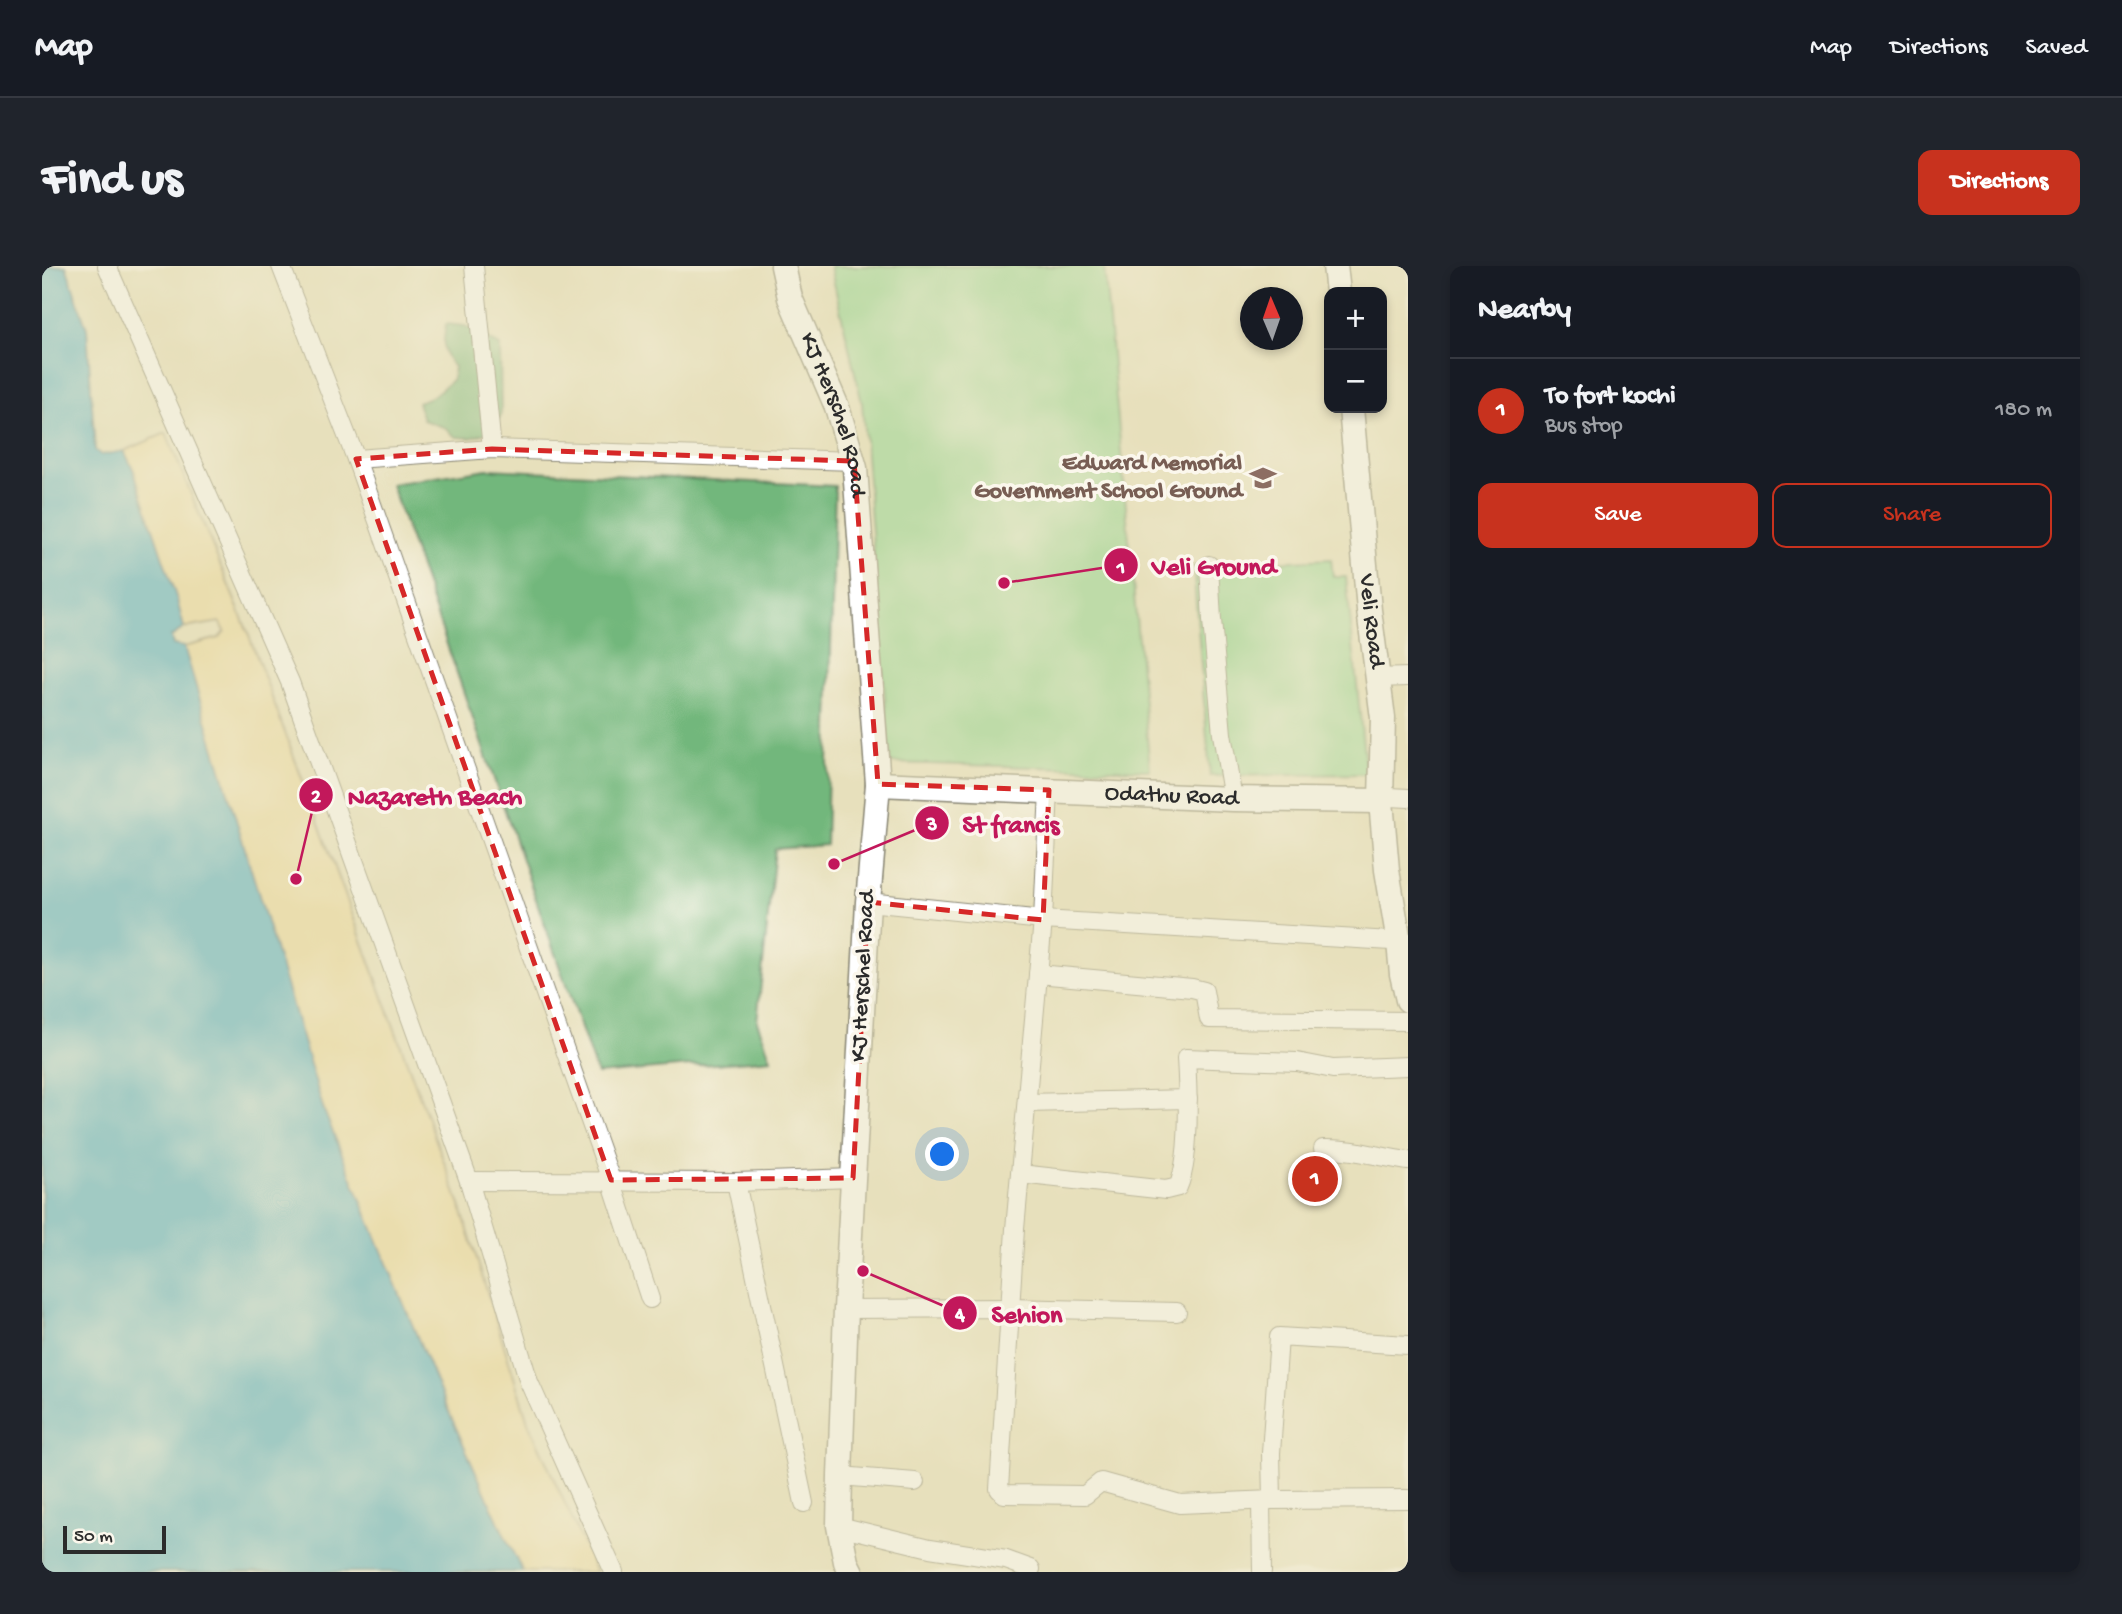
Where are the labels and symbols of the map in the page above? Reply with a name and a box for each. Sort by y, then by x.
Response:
north arrow [1240,287,1303,350]
street label: KJ Herschel Road [792,328,872,500]
place label: Edward Memorial Government School Ground [974,450,1245,507]
school or university icon: Edward Memorial Government School Ground [1248,463,1278,493]
callout: Veli Ground [1103,542,1290,589]
text: Veli Ground [1151,554,1279,585]
text: 1 [1116,557,1125,582]
street label: Veli Road [1351,572,1391,672]
callout: Nazareth Beach [298,772,536,819]
street label: Odathu Road [1104,779,1241,814]
text: Nazareth Beach [348,784,522,815]
text: 2 [311,786,322,811]
callout: St francis [914,799,1074,846]
text: St francis [963,812,1061,843]
text: 3 [926,814,938,839]
street label: KJ Herschel Road [845,887,883,1063]
your location [925,1137,959,1171]
pin: 1 [1292,1153,1338,1205]
callout: Sehion [942,1290,1076,1337]
text: Sehion [992,1302,1063,1333]
text: 4 [954,1304,966,1329]
scale bar [63,1523,166,1555]

